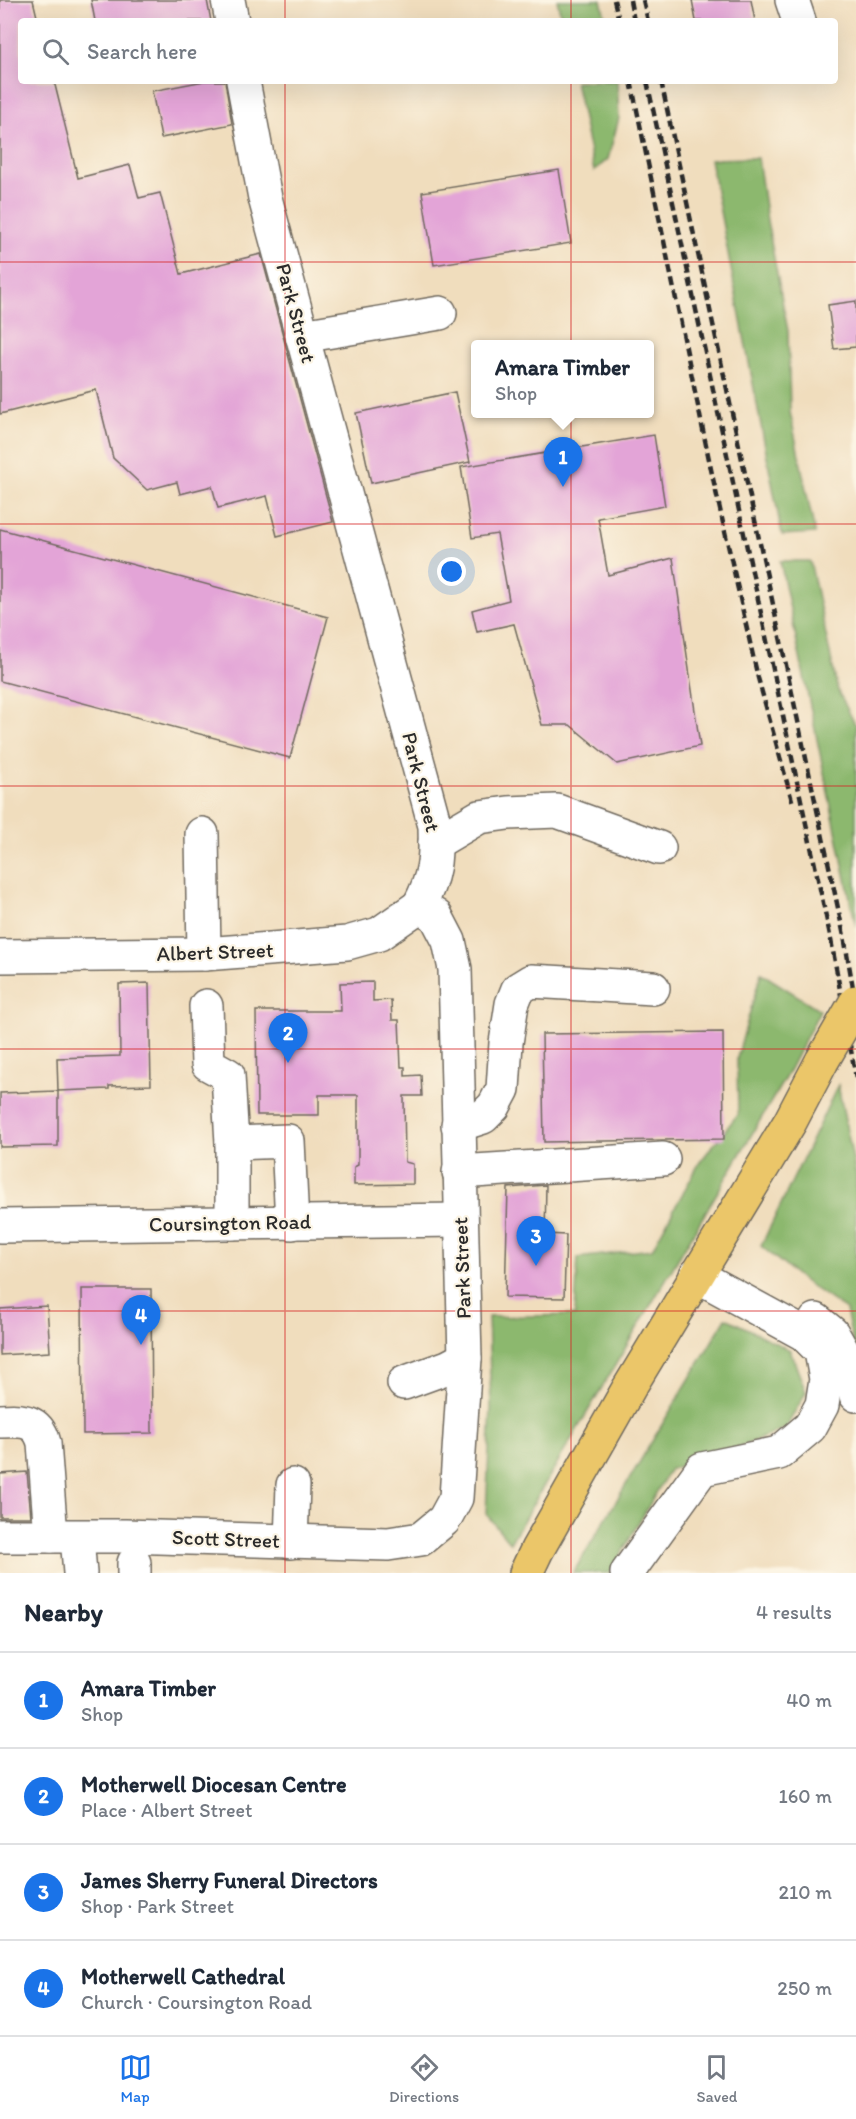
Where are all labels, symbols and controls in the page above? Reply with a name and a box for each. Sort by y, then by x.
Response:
search box [18,18,838,84]
icon: search [39,35,72,68]
text: Search here [87,38,197,65]
street label: Park Street [271,260,322,365]
popup [471,340,654,418]
text: Amara Timber [495,354,630,381]
text: Shop [495,381,537,405]
pin: 1 [544,438,582,487]
your location [437,557,466,586]
street label: Park Street [397,729,446,834]
street label: Albert Street [156,937,274,966]
pin: 2 [268,1014,308,1063]
street label: Coursington Road [149,1209,312,1236]
pin: 3 [516,1216,556,1266]
street label: Park Street [447,1217,476,1319]
pin: 4 [122,1296,160,1345]
street label: Scott Street [172,1524,281,1553]
text: Nearby [24,1596,103,1628]
text: 4 results [756,1600,832,1624]
text: Amara Timber [81,1675,216,1702]
text: 1 [39,1688,48,1712]
text: 40 m [786,1688,832,1712]
text: Shop [81,1702,123,1726]
text: Motherwell Diocesan Centre [81,1771,347,1798]
text: 2 [38,1784,49,1808]
text: 160 m [779,1784,832,1808]
text: Place · Albert Street [81,1798,252,1822]
text: James Sherry Funeral Directors [81,1867,378,1894]
text: 3 [38,1880,49,1904]
text: 210 m [779,1880,832,1904]
text: Shop · Park Street [81,1894,234,1918]
text: Motherwell Cathedral [81,1963,285,1990]
text: 4 [37,1976,50,2000]
text: 250 m [777,1976,832,2000]
text: Church · Coursington Road [81,1990,312,2014]
tab: Map [119,2051,152,2106]
tab: Directions [389,2051,459,2106]
tab: Saved [697,2051,737,2106]

